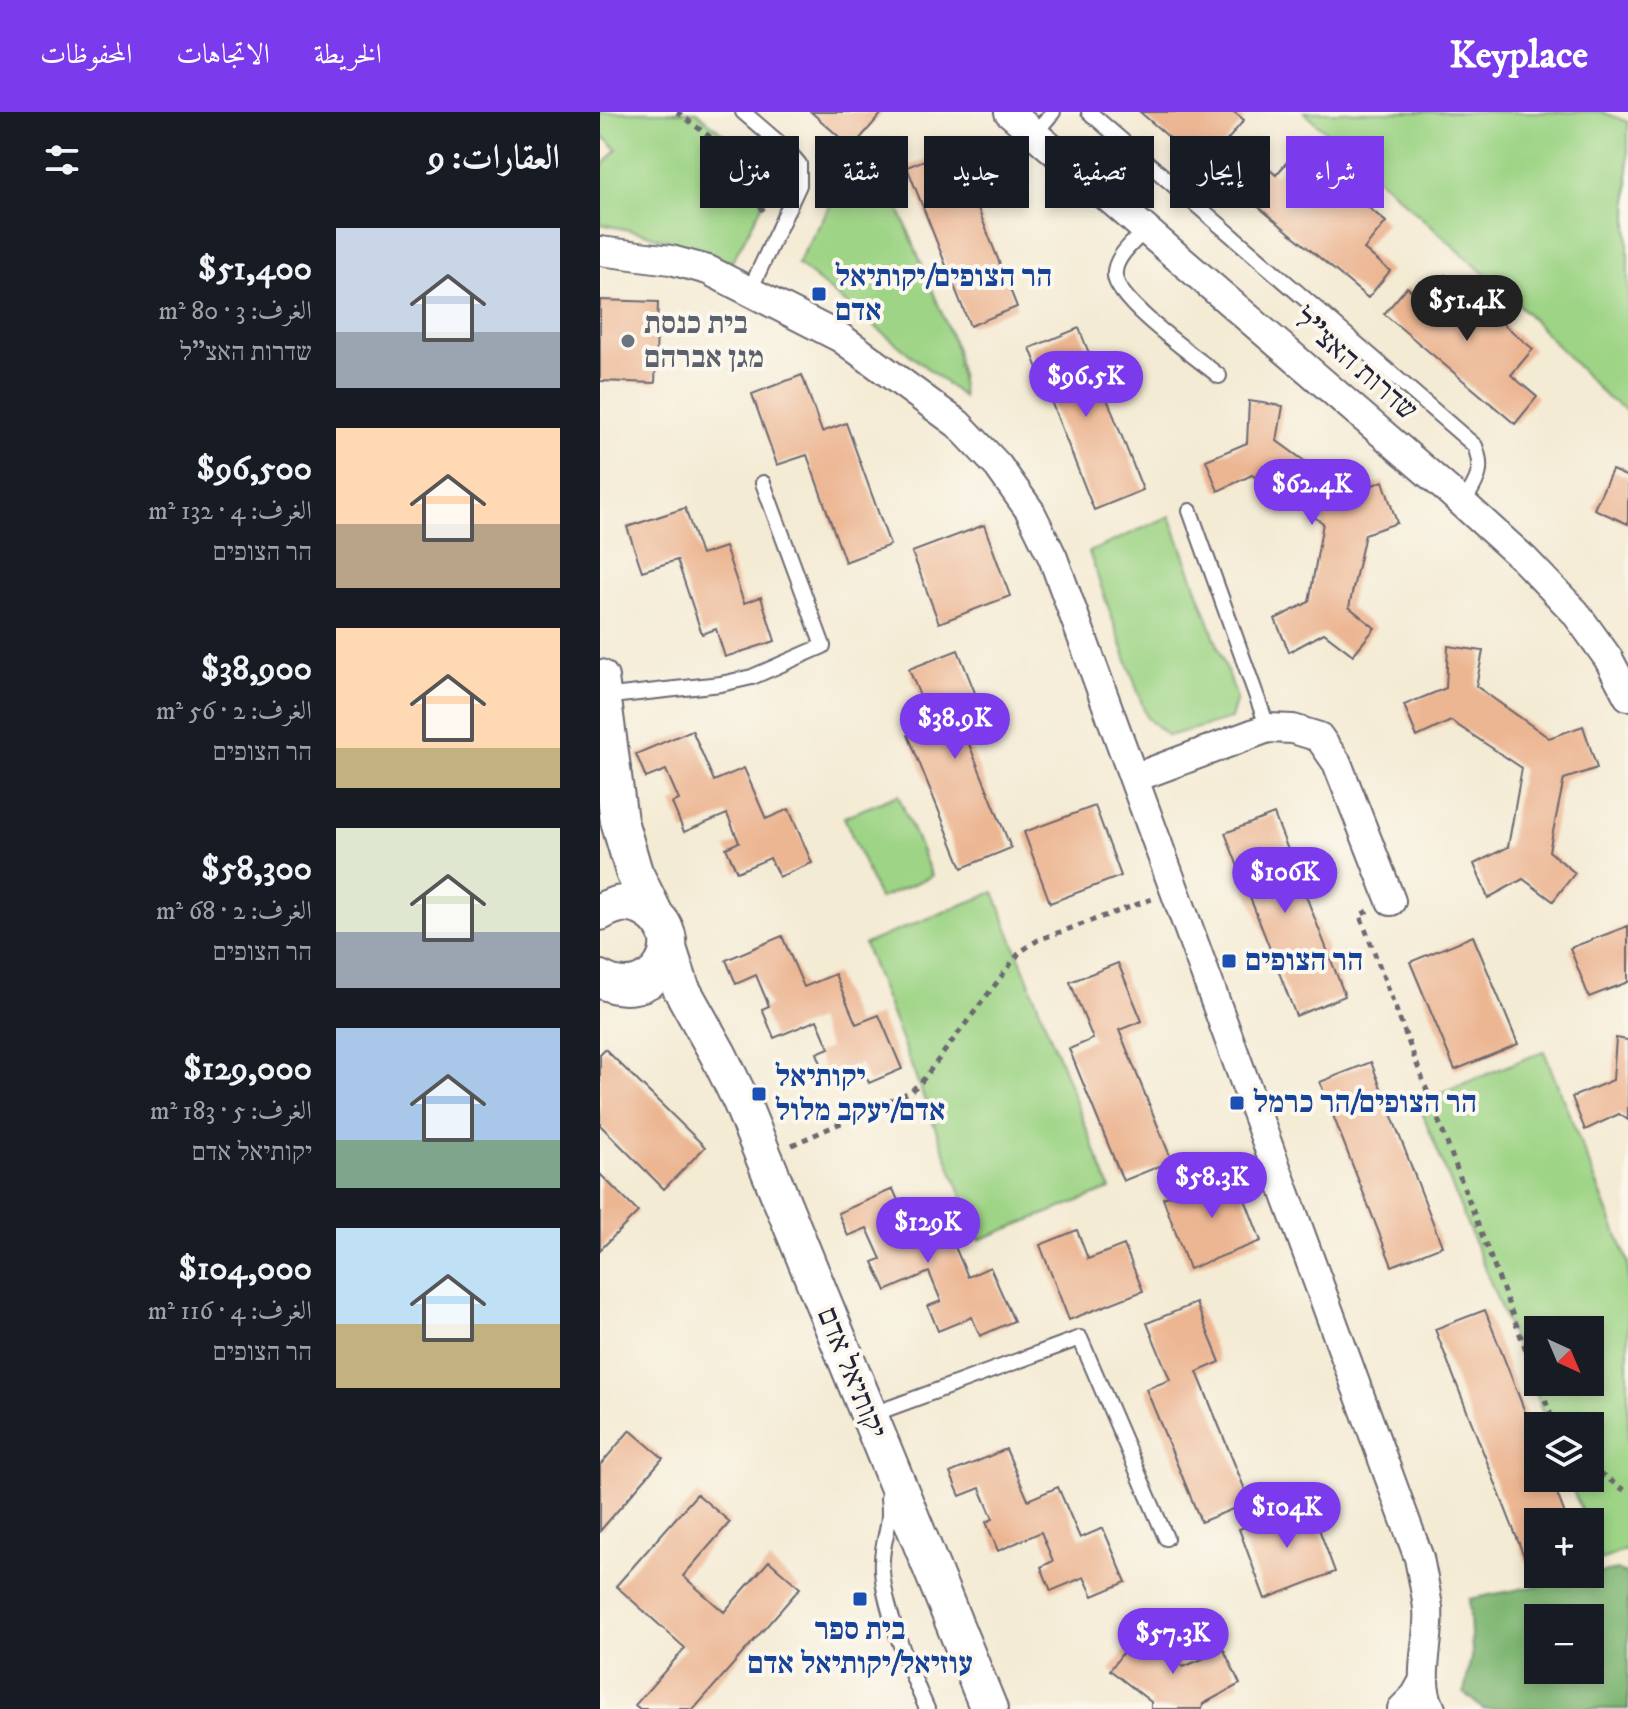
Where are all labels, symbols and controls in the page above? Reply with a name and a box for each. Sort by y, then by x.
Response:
text: Keyplace [1449,32,1588,80]
text: المحفوظات [40,37,132,72]
text: الاتجاهات [176,37,270,72]
text: الخريطة [314,37,382,72]
chip: منزل [700,136,799,208]
chip: شقة [815,136,908,208]
chip: جديد [924,136,1029,208]
chip: تصفية [1045,136,1154,208]
chip: إيجار [1170,136,1270,208]
chip: شراء [1286,136,1384,208]
text: العقارات: 9 [428,137,560,179]
icon: filters [40,138,84,182]
text: $51,400 [198,248,312,290]
place label: הר הצופים/יקותיאל אדם [835,259,1052,330]
icon: home [400,260,496,356]
pin: $51.4K [1402,275,1532,343]
text: $51.4K [1429,284,1505,317]
marker: הר הצופים/יקותיאל אדם [810,285,828,303]
text: الغرف: 3 · 80 m² [159,295,312,328]
street label: שדרות האצ"ל [1285,301,1425,429]
place label: בית כנסת מגן אברהם [644,306,764,377]
marker: בית כנסת מגן אברהם [619,332,637,350]
text: שדרות האצ"ל [179,336,312,369]
pin: $96.5K [1021,351,1151,419]
text: $96.5K [1047,360,1125,393]
text: $96,500 [197,448,312,490]
pin: $62.4K [1247,459,1377,527]
icon: home [400,460,496,556]
text: $62.4K [1272,468,1352,501]
text: الغرف: 4 · 132 m² [148,495,312,528]
text: הר הצופים [213,536,312,569]
text: $38,900 [201,648,312,690]
icon: home [400,660,496,756]
pin: $38.9K [890,693,1020,761]
text: الغرف: 2 · 56 m² [156,695,312,728]
text: $38.9K [918,702,992,735]
text: הר הצופים [213,736,312,769]
pin: $106K [1229,847,1341,915]
text: $58,300 [201,848,312,890]
text: $106K [1250,856,1320,889]
icon: home [400,860,496,956]
text: الغرف: 2 · 68 m² [156,895,312,928]
text: הר הצופים [213,936,312,969]
place label: הר הצופים [1245,943,1363,980]
marker: הר הצופים [1220,952,1238,970]
text: $129,000 [183,1048,312,1090]
place label: יקותיאל אדם/יעקב מלול [775,1059,945,1130]
icon: home [400,1060,496,1156]
marker: יקותיאל אדם/יעקב מלול [750,1085,768,1103]
place label: הר הצופים/הר כרמל [1253,1085,1477,1122]
marker: הר הצופים/הר כרמל [1228,1094,1246,1112]
text: الغرف: 5 · 183 m² [150,1095,312,1128]
text: יקותיאל אדם [192,1136,312,1169]
pin: $58.3K [1147,1152,1277,1220]
text: $58.3K [1175,1161,1249,1194]
pin: $129K [872,1197,984,1265]
text: $129K [894,1206,962,1239]
text: $104,000 [178,1248,312,1290]
icon: home [400,1260,496,1356]
text: الغرف: 4 · 116 m² [148,1295,312,1328]
street label: יקותיאל אדם [808,1302,894,1444]
north arrow [1524,1316,1604,1396]
map controls [1524,1316,1604,1684]
text: הר הצופים [213,1336,312,1369]
button: layers [1524,1412,1604,1492]
pin: $104K [1231,1482,1343,1550]
text: $104K [1252,1491,1322,1524]
button: + [1524,1508,1604,1588]
marker: בית ספר עוזיאל/יקותיאל אדם [851,1590,869,1608]
button: − [1524,1604,1604,1684]
pin: $57.3K [1108,1608,1238,1676]
place label: בית ספר עוזיאל/יקותיאל אדם [747,1612,973,1683]
text: $57.3K [1136,1617,1210,1650]

